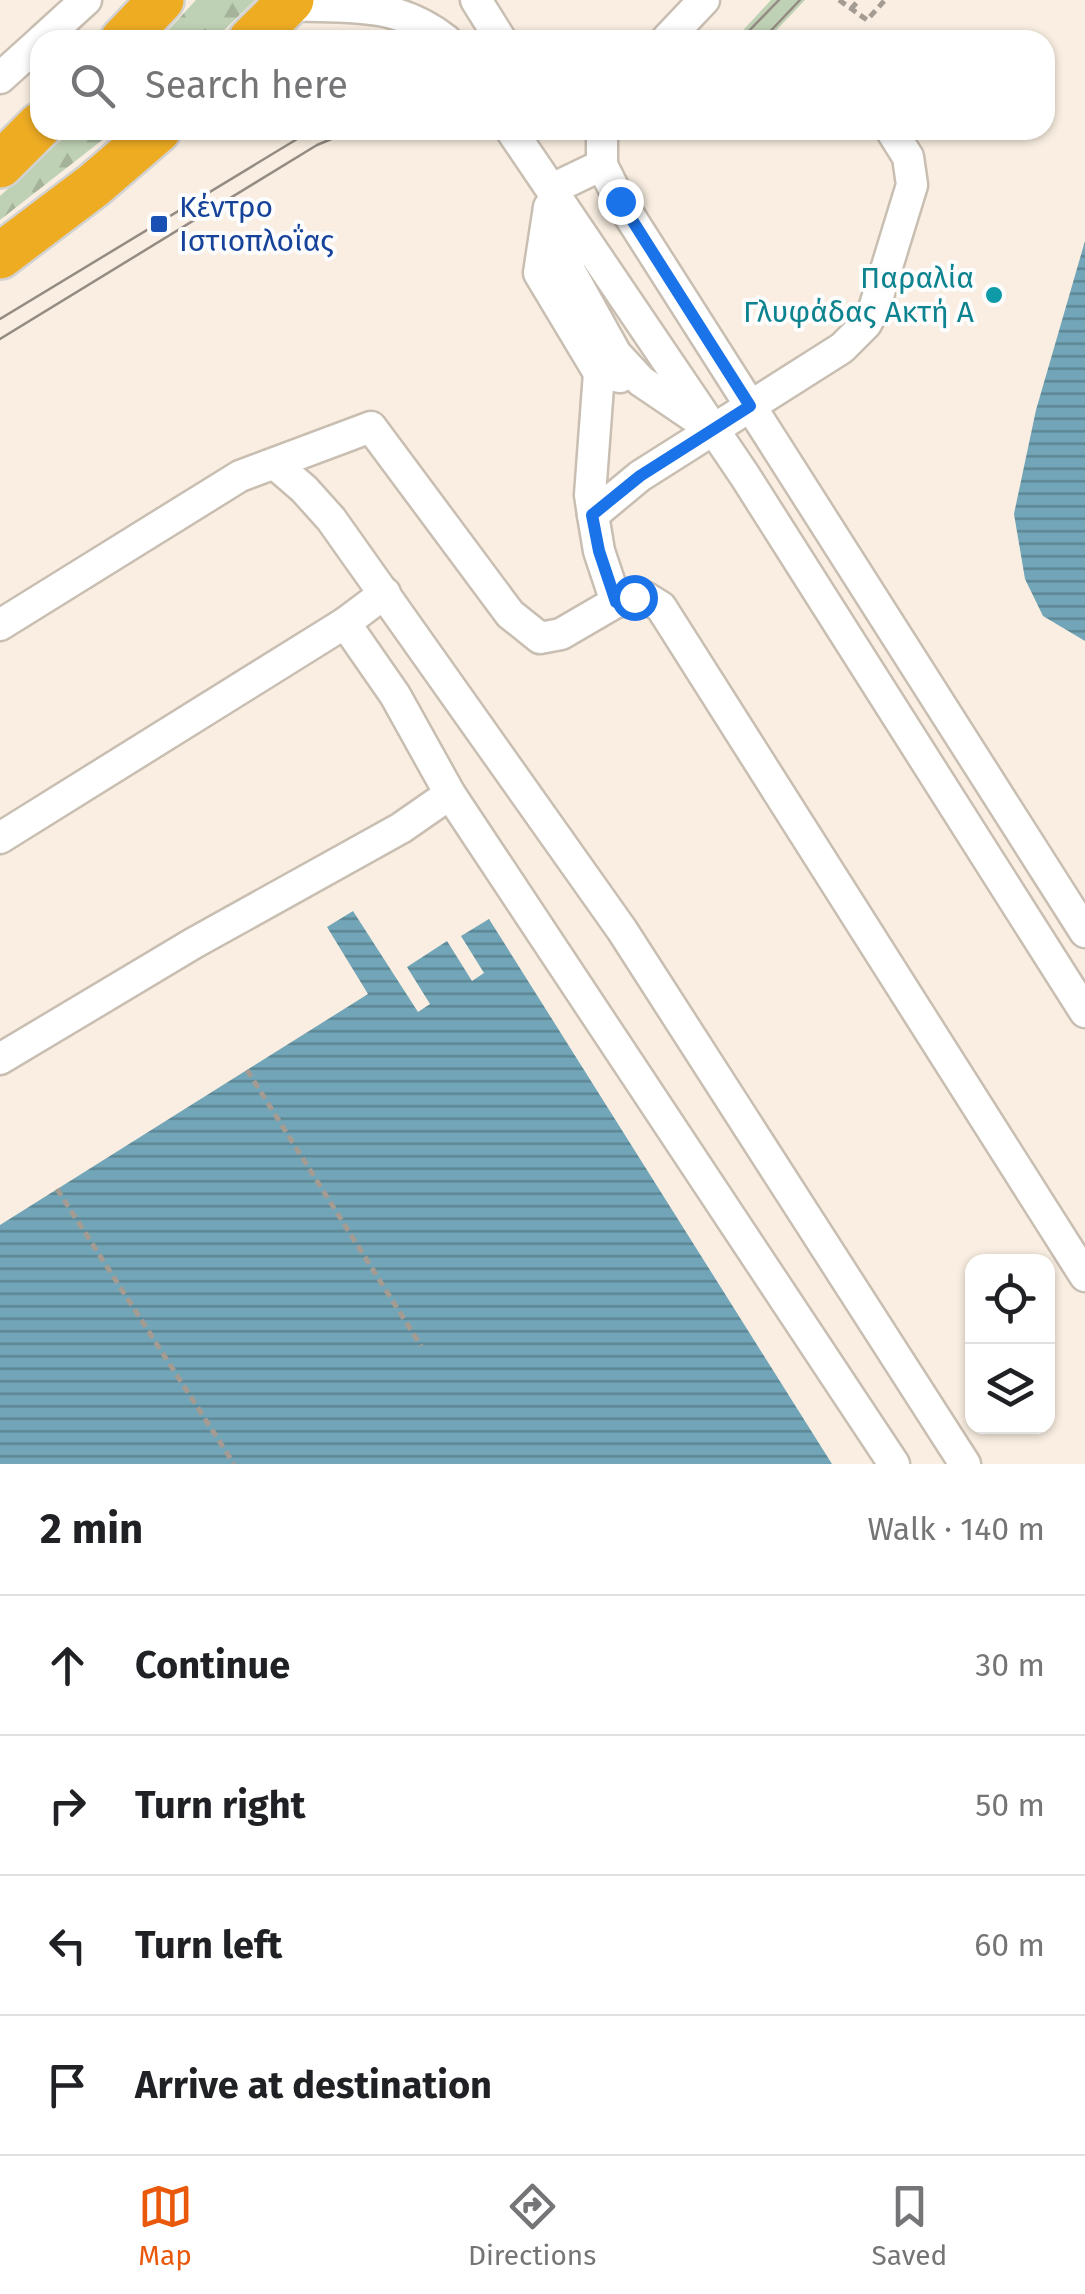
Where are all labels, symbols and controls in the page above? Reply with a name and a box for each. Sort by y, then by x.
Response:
search box [30,30,1055,140]
icon: search [65,58,120,113]
text: Search here [145,62,348,108]
route end [598,179,644,225]
place label: Κέντρο Ιστιοπλοΐας [179,189,334,259]
marker: Κέντρο Ιστιοπλοΐας [148,213,170,235]
place label: Παραλία Γλυφάδας Ακτή Α [743,260,975,330]
marker: Παραλία Γλυφάδας Ακτή Α [983,284,1005,306]
route start [612,575,658,621]
map controls [965,1254,1055,1434]
button: locate [965,1254,1055,1344]
button: layers [965,1344,1055,1434]
text: 2 min [40,1504,143,1554]
text: Walk · 140 m [867,1510,1045,1548]
icon: ahead [40,1638,95,1693]
text: Continue [135,1642,290,1688]
text: 30 m [975,1646,1045,1684]
icon: right [40,1778,95,1833]
text: Turn right [135,1782,305,1828]
text: 50 m [975,1786,1045,1824]
icon: left [40,1918,95,1973]
text: Turn left [135,1922,282,1968]
text: 60 m [974,1926,1045,1964]
icon: arrive [40,2058,95,2113]
text: Arrive at destination [135,2062,492,2108]
tab: Map [138,2179,193,2272]
tab: Directions [468,2179,596,2272]
tab: Saved [872,2179,947,2272]

